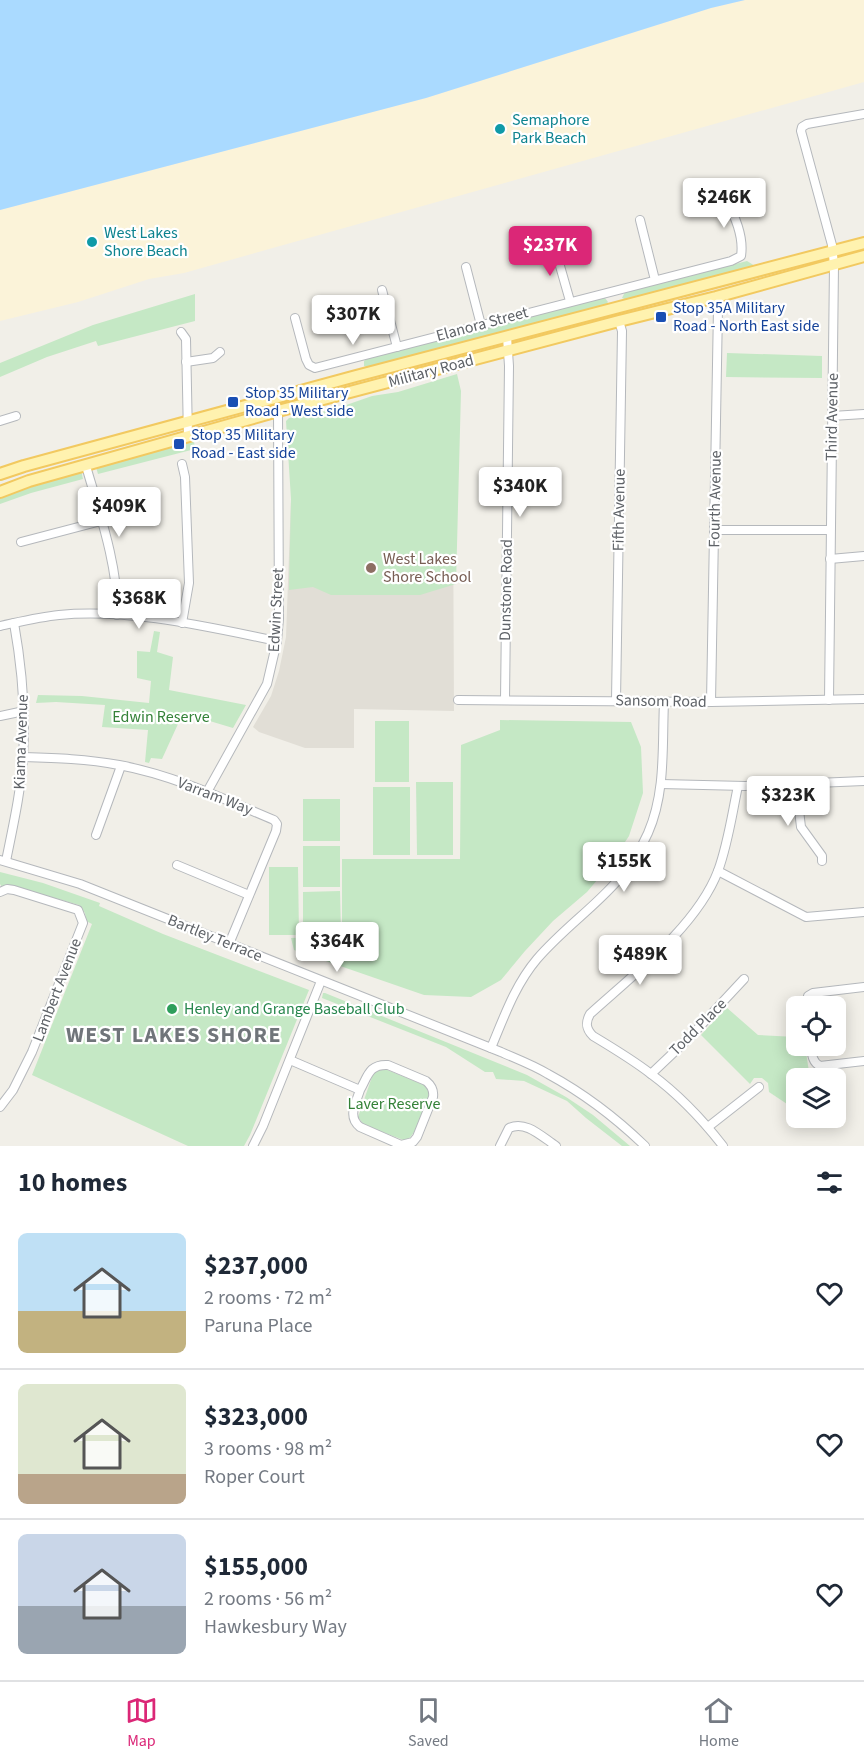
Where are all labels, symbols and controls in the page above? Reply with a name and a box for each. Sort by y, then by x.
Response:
place label: Semaphore Park Beach [512,109,589,149]
marker: Semaphore Park Beach [493,122,507,136]
pin: $246K [682,178,766,229]
text: $246K [697,183,751,211]
place label: West Lakes Shore Beach [104,222,188,262]
pin: $237K [508,226,592,277]
text: $237K [523,231,577,259]
marker: West Lakes Shore Beach [85,235,99,249]
pin: $307K [311,295,395,346]
place label: Stop 35A Military Road - North East side [673,297,820,337]
text: $307K [326,300,380,328]
street label: Elanora Street [433,301,531,347]
marker: Stop 35A Military Road - North East side [654,310,668,324]
street label: Military Road [386,349,476,393]
street label: Third Avenue [820,373,844,461]
place label: Stop 35 Military Road - West side [245,382,354,422]
marker: Stop 35 Military Road - West side [226,395,240,409]
place label: Stop 35 Military Road - East side [191,424,296,464]
marker: Stop 35 Military Road - East side [172,437,186,451]
street label: Fourth Avenue [703,450,727,548]
pin: $340K [478,467,562,518]
street label: Fifth Avenue [607,468,631,551]
text: $340K [493,472,547,500]
pin: $409K [77,487,161,538]
text: $409K [92,492,146,520]
street label: Dunstone Road [494,539,518,641]
place label: West Lakes Shore School [383,548,471,588]
marker: West Lakes Shore School [364,561,378,575]
street label: Edwin Street [263,567,289,653]
pin: $368K [97,579,181,630]
text: $368K [112,584,166,612]
street label: Sansom Road [615,689,707,713]
street label: Kiama Avenue [8,694,34,790]
park label: Edwin Reserve [112,706,210,728]
street label: Varram Way [174,772,256,821]
pin: $323K [746,776,830,827]
text: $323K [761,781,815,809]
pin: $155K [582,842,666,893]
text: $155K [597,847,651,875]
street label: Bartley Terrace [164,909,266,967]
pin: $364K [295,922,379,973]
text: $364K [310,927,364,955]
street label: Lambert Avenue [27,935,87,1045]
pin: $489K [598,935,682,986]
text: $489K [613,940,667,968]
street label: Todd Place [664,993,732,1061]
map controls [786,996,846,1128]
button: locate [786,996,846,1056]
place label: Henley and Grange Baseball Club [184,998,405,1020]
marker: Henley and Grange Baseball Club [165,1002,179,1016]
district label: WEST LAKES SHORE [66,1019,282,1051]
button: layers [786,1068,846,1128]
park label: Laver Reserve [348,1093,440,1115]
text: 10 homes [18,1164,127,1201]
icon: filters [813,1166,846,1199]
text: $237,000 [204,1247,308,1284]
icon: home [66,1257,138,1329]
icon: heart [813,1277,846,1310]
text: 2 rooms · 72 m² [204,1284,332,1312]
text: Paruna Place [204,1312,313,1340]
text: $323,000 [204,1398,308,1435]
icon: home [66,1408,138,1480]
icon: heart [813,1428,846,1461]
text: 3 rooms · 98 m² [204,1435,332,1463]
text: Roper Court [204,1463,305,1491]
text: $155,000 [204,1548,308,1585]
icon: home [66,1558,138,1630]
icon: heart [813,1578,846,1611]
text: 2 rooms · 56 m² [204,1585,332,1613]
text: Hawkesbury Way [204,1613,347,1641]
tab: Map [125,1694,158,1752]
tab: Saved [408,1694,449,1752]
tab: Home [699,1694,739,1752]

